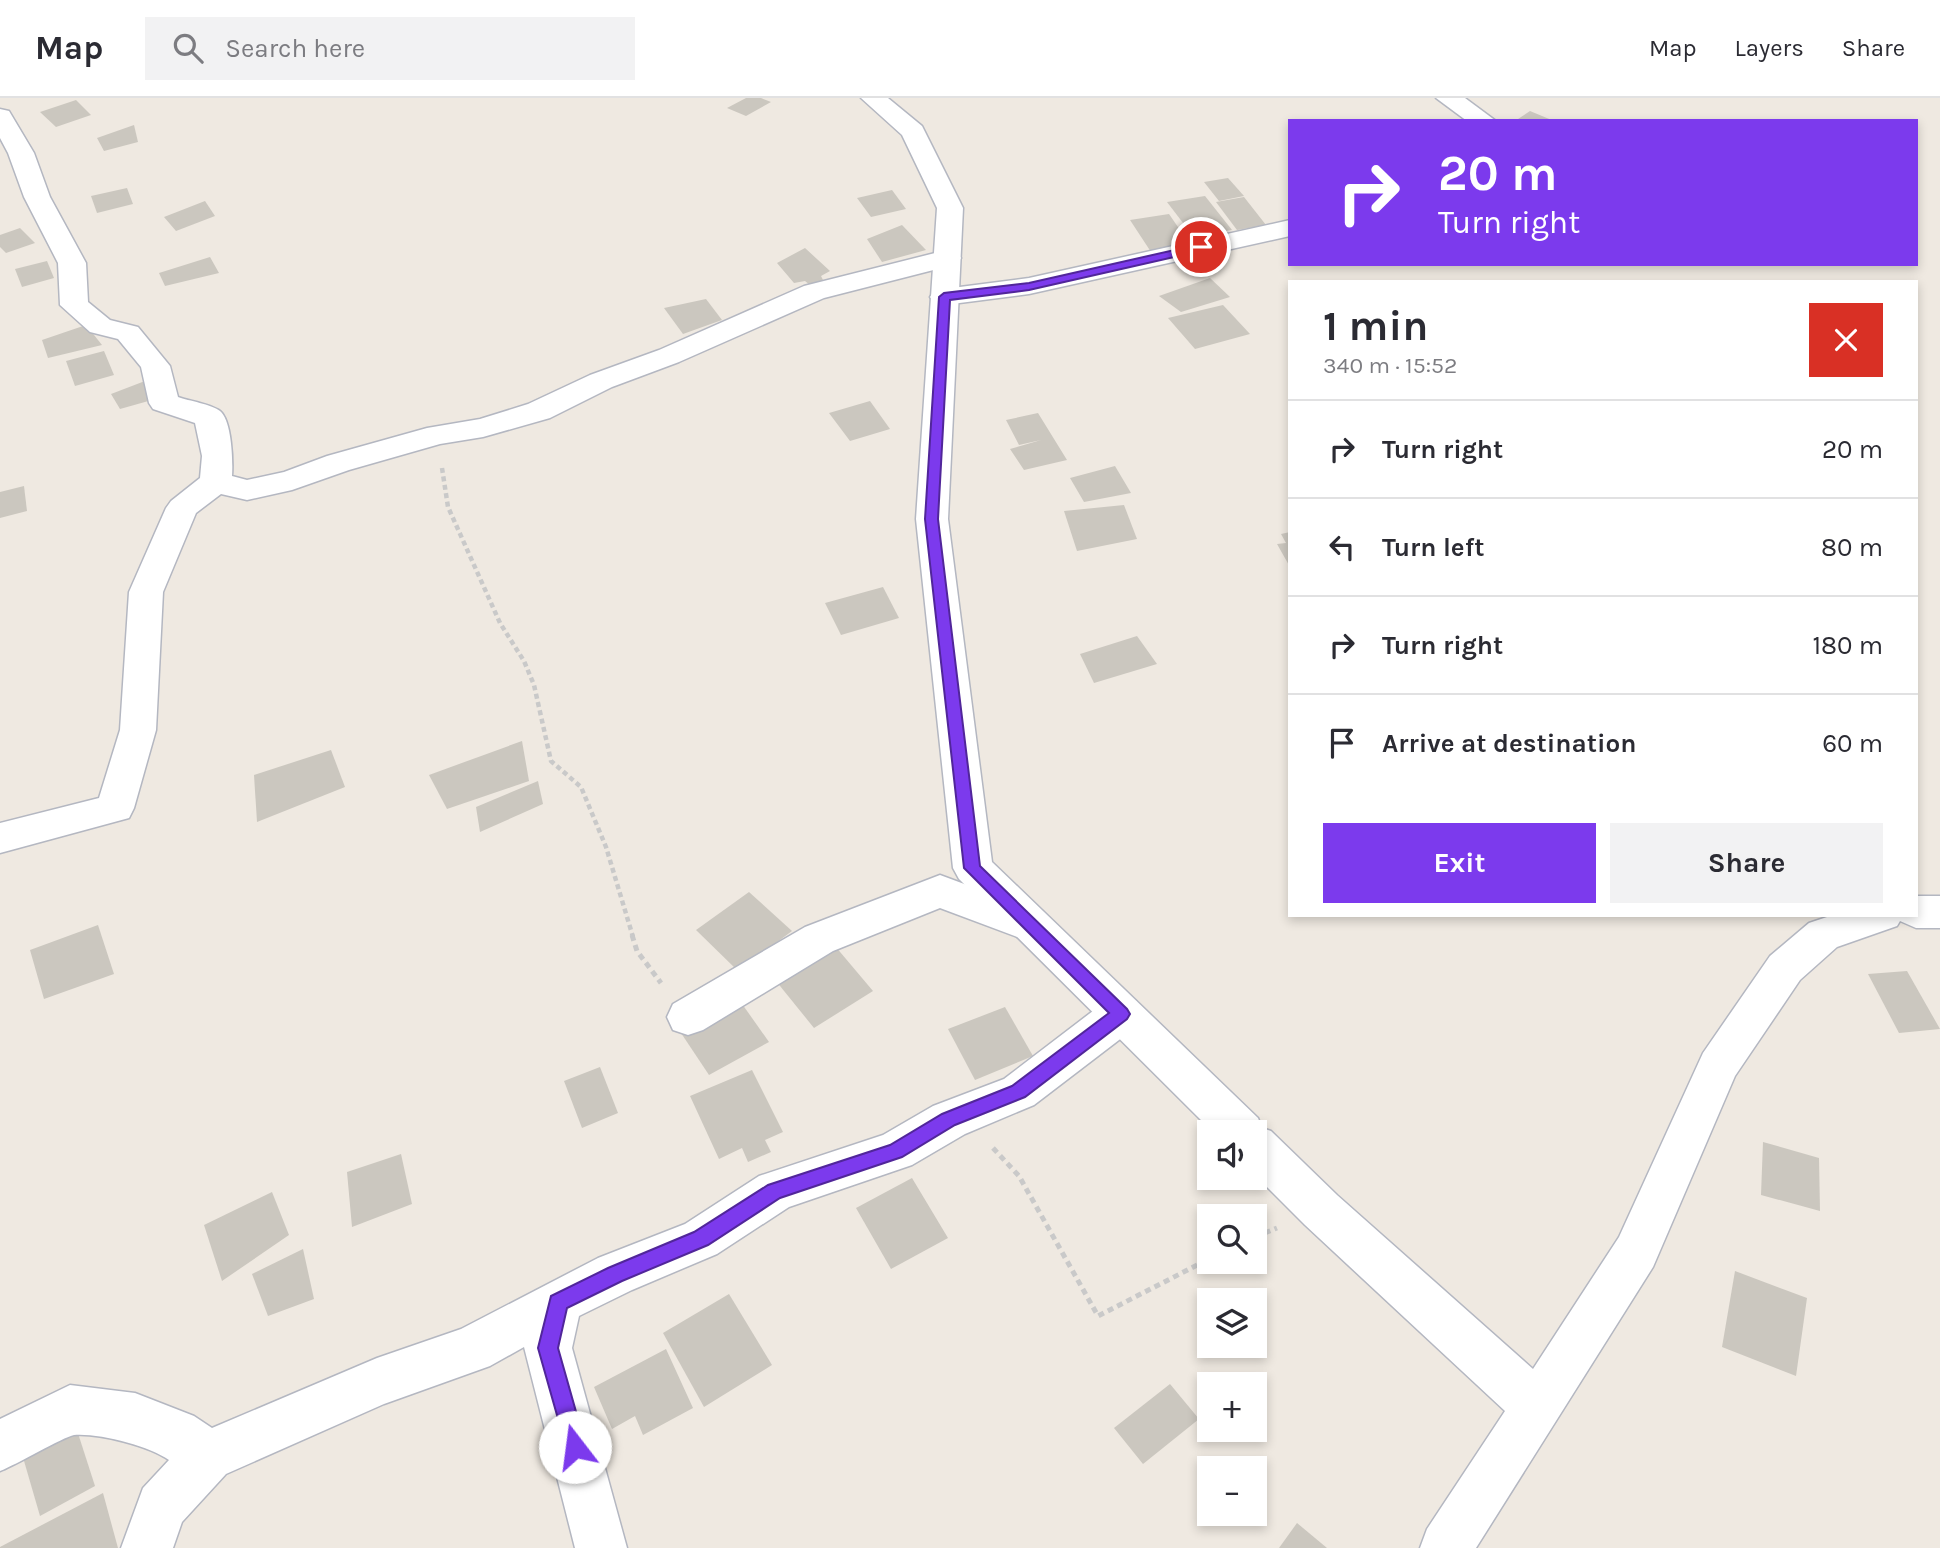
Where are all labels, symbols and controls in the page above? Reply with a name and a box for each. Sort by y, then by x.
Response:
search box [145,17,635,80]
text: Map [35,29,103,67]
icon: search [169,29,207,67]
text: Search here [225,33,365,64]
text: Map [1649,34,1697,62]
text: Layers [1735,34,1804,62]
text: Share [1842,34,1905,62]
text: 20 m [1438,145,1558,202]
icon: right [1323,147,1414,238]
text: Turn right [1438,204,1580,241]
pin [1171,217,1231,277]
icon: arrive [1182,228,1220,266]
text: 1 min [1323,301,1428,351]
button: close [1809,303,1883,377]
text: 340 m · 15:52 [1323,352,1457,379]
icon: right [1323,430,1361,468]
text: Turn right [1382,434,1503,465]
text: 20 m [1822,434,1883,465]
icon: left [1323,528,1361,566]
text: Turn left [1382,532,1484,563]
text: 80 m [1821,532,1883,563]
icon: right [1323,626,1361,664]
text: Turn right [1382,630,1503,661]
text: 180 m [1813,630,1883,661]
icon: arrive [1323,724,1361,762]
text: Arrive at destination [1382,728,1636,759]
text: 60 m [1822,728,1883,759]
button: Exit [1323,823,1596,903]
button: Share [1610,823,1883,903]
map controls [1197,1120,1267,1526]
button: sound [1197,1120,1267,1190]
button: search [1197,1204,1267,1274]
button: layers [1197,1288,1267,1358]
button: + [1197,1372,1267,1442]
position arrow [538,1410,612,1484]
button: − [1197,1456,1267,1526]

